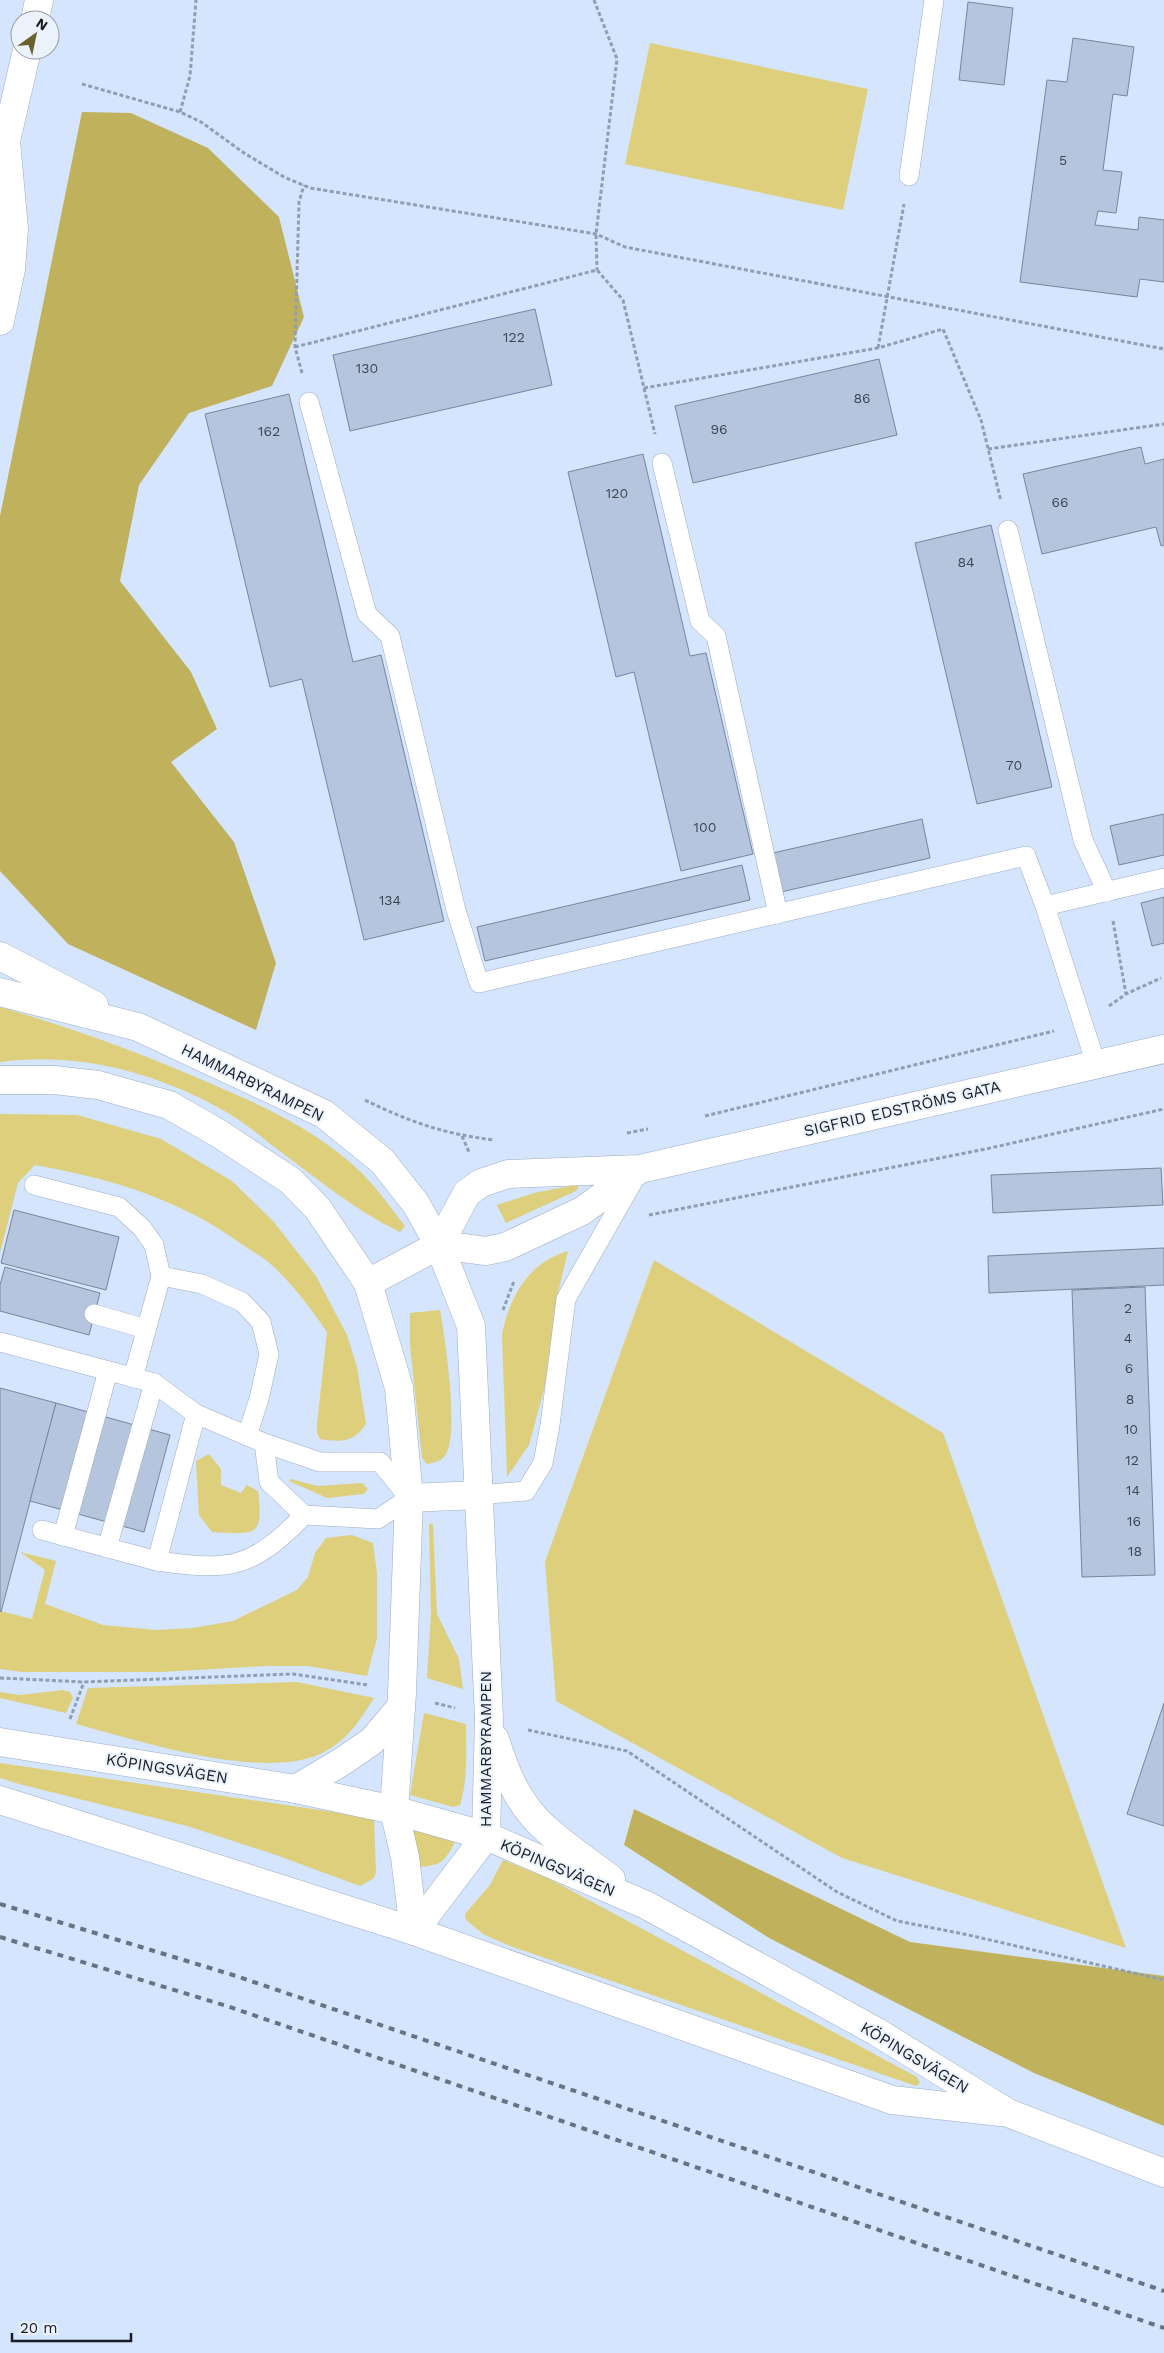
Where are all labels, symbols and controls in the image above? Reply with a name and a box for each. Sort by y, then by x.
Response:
north arrow [10,10,60,60]
text: N [33,15,51,34]
house number: 5 [1059,152,1067,168]
house number: 122 [503,329,525,345]
house number: 130 [356,360,378,376]
house number: 86 [853,390,871,406]
house number: 96 [710,421,728,437]
house number: 162 [258,423,280,439]
house number: 120 [606,485,628,501]
house number: 66 [1051,494,1069,510]
house number: 84 [957,554,975,570]
house number: 70 [1006,757,1022,773]
house number: 100 [694,819,716,835]
house number: 134 [379,892,401,908]
street label: HAMMARBYRAMPEN [178,1040,327,1125]
street label: SIGFRID EDSTRÖMS GATA [802,1076,1003,1140]
house number: 2 [1124,1300,1132,1316]
house number: 4 [1124,1330,1132,1346]
house number: 6 [1125,1360,1133,1376]
house number: 8 [1126,1391,1134,1407]
house number: 10 [1124,1421,1138,1437]
house number: 12 [1125,1452,1139,1468]
house number: 14 [1126,1482,1140,1498]
house number: 16 [1127,1513,1141,1529]
house number: 18 [1128,1543,1142,1559]
street label: HAMMARBYRAMPEN [476,1671,495,1827]
street label: KÖPINGSVÄGEN [105,1749,229,1788]
street label: KÖPINGSVÄGEN [497,1835,618,1900]
street label: KÖPINGSVÄGEN [857,2018,972,2097]
scale bar [12,2310,131,2342]
text: 20 m [20,2319,58,2337]

